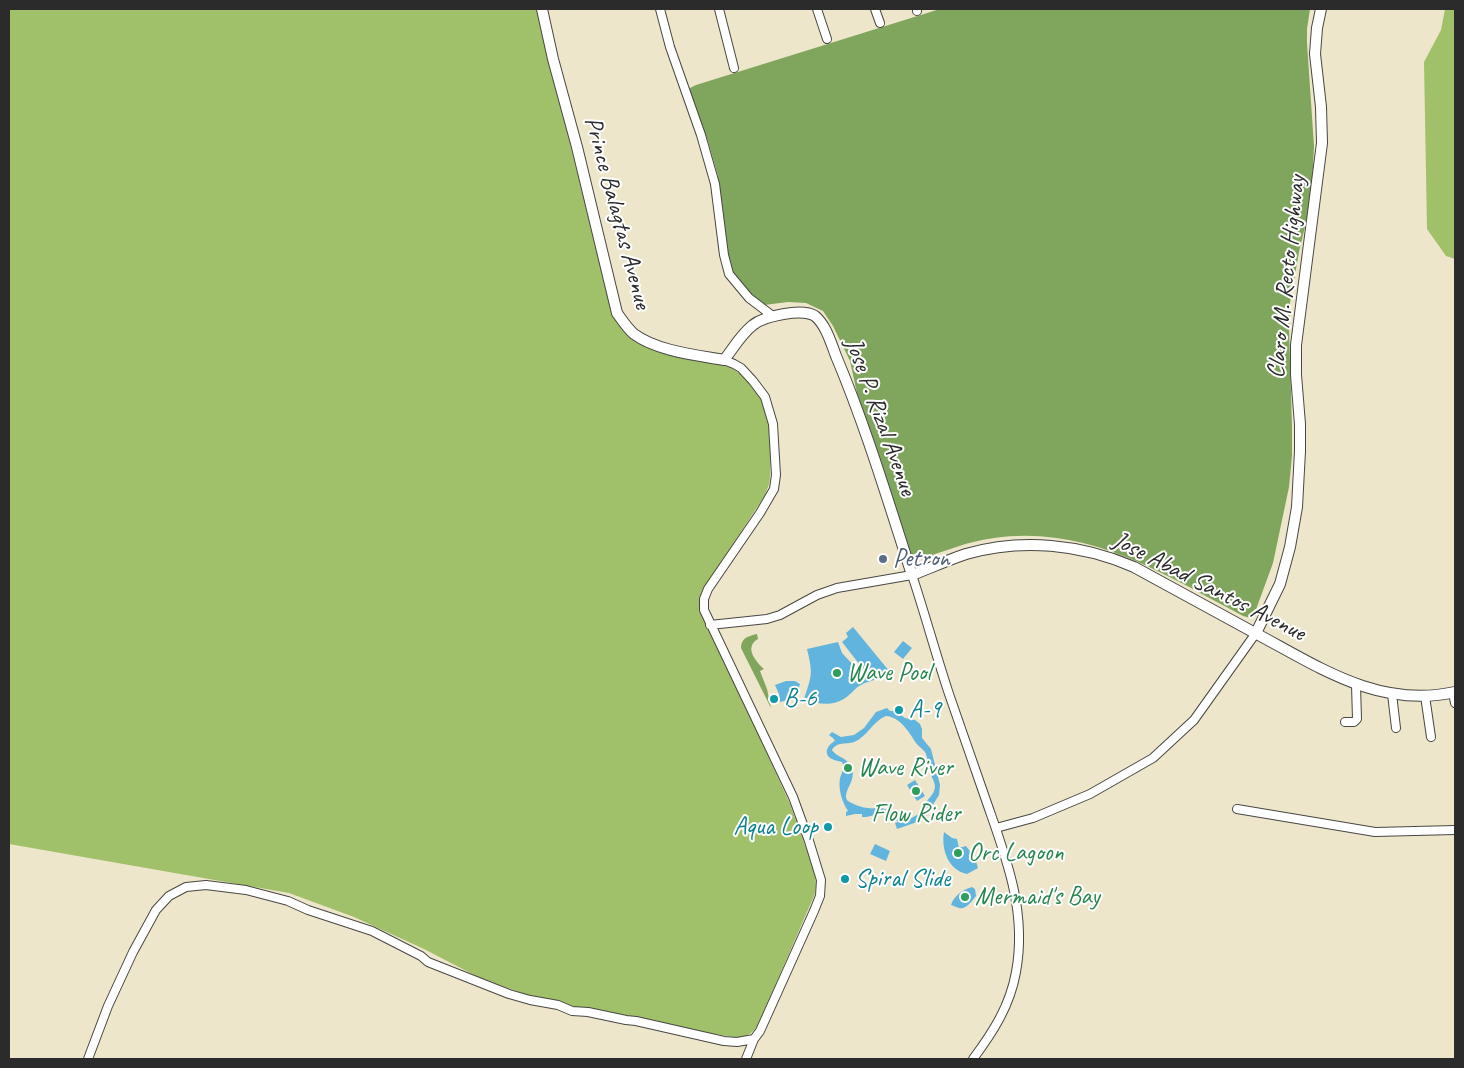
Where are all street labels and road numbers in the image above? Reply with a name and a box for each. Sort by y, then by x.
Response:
street label: Prince Balagtas Avenue [577,114,657,312]
street label: Claro M. Recto Highway [1261,174,1313,380]
street label: Jose P. Rizal Avenue [838,334,922,500]
street label: Jose Abad Santos Avenue [1108,525,1310,649]

